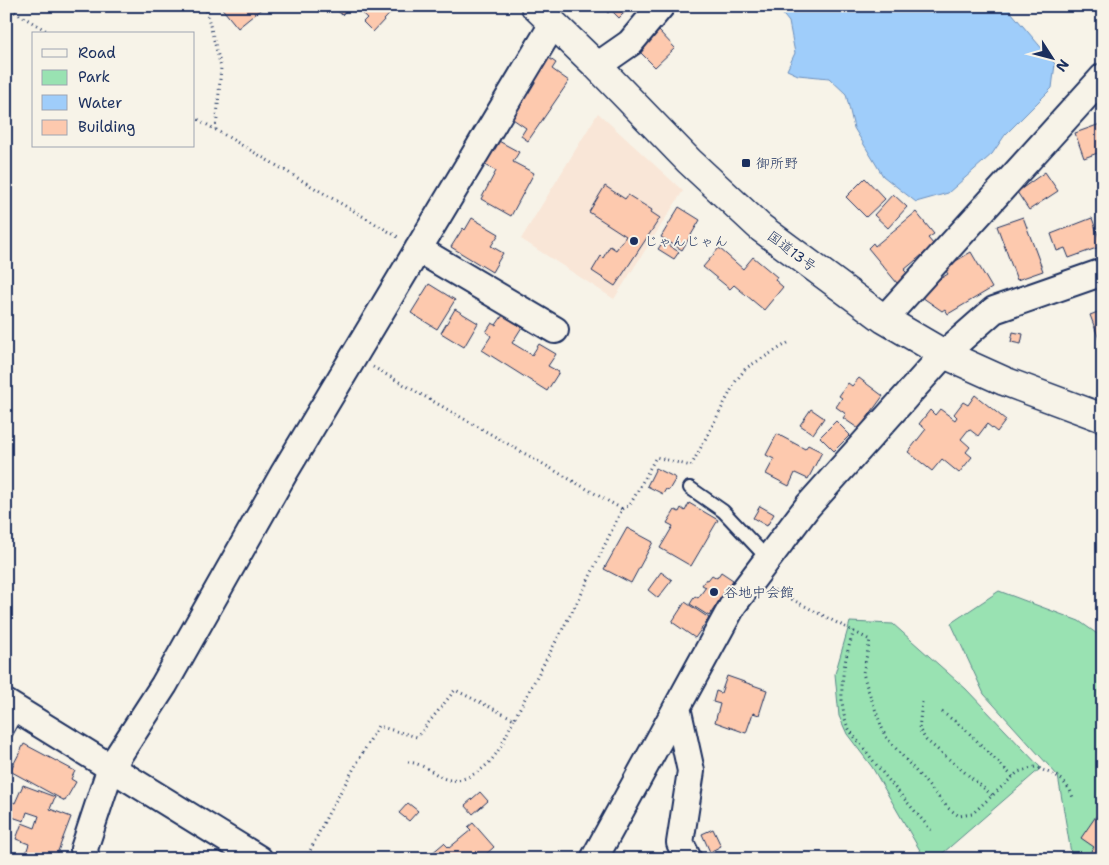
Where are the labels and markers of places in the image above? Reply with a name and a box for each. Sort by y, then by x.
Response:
place label: 御所野 [756,154,798,172]
marker: 御所野 [740,157,752,169]
place label: じゃんじゃん [644,232,728,250]
marker: じゃんじゃん [628,235,640,247]
place label: 谷地中会館 [724,583,794,601]
marker: 谷地中会館 [708,586,720,598]

